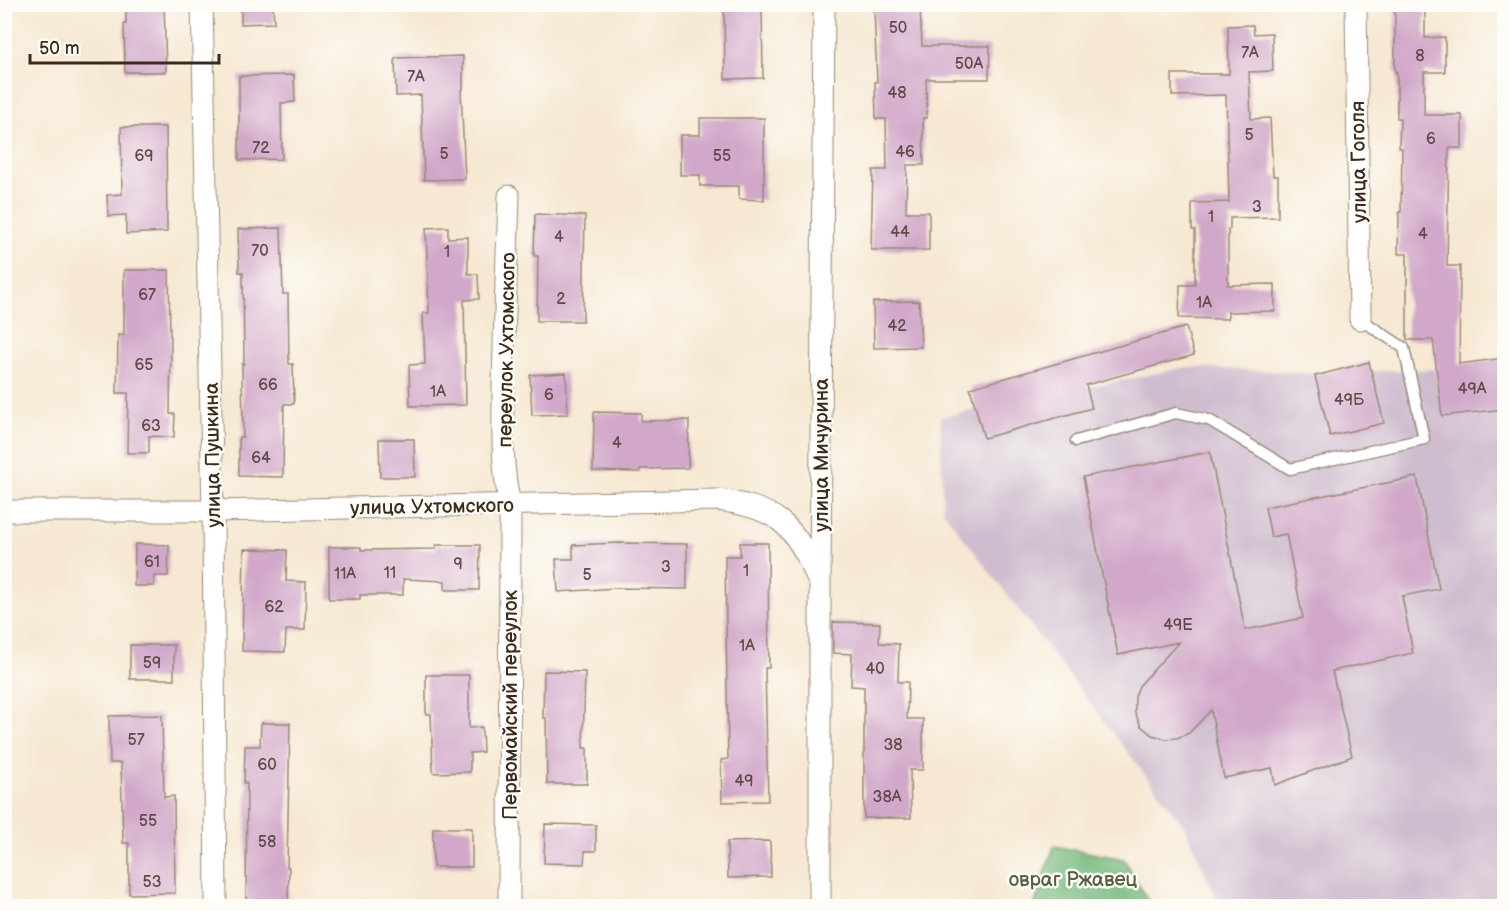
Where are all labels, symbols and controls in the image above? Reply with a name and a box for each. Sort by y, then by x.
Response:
house number: 50 [889,19,907,38]
scale bar [30,27,219,65]
text: 50 m [39,38,80,59]
house number: 7А [1241,44,1259,63]
house number: 8 [1415,47,1425,66]
house number: 50А [955,55,983,74]
house number: 7А [407,68,425,87]
house number: 48 [887,84,907,103]
street label: улица Гоголя [1346,101,1372,223]
house number: 5 [1244,126,1254,145]
house number: 6 [1426,130,1436,149]
house number: 72 [252,139,270,158]
house number: 46 [895,143,915,162]
house number: 5 [439,145,449,164]
house number: 69 [134,147,154,166]
house number: 55 [713,147,731,166]
house number: 3 [1252,198,1262,217]
house number: 1 [1208,208,1214,227]
house number: 44 [890,223,910,242]
house number: 4 [1418,225,1428,244]
house number: 4 [554,228,564,247]
house number: 70 [251,242,269,261]
house number: 1 [444,243,450,262]
street label: переулок Ухтомского [493,252,521,448]
house number: 67 [138,286,156,305]
house number: 2 [556,290,566,309]
house number: 1А [1196,294,1212,313]
house number: 42 [887,317,907,336]
house number: 65 [135,356,153,375]
house number: 66 [258,376,278,395]
street label: улица Мичурина [810,378,834,532]
house number: 49А [1458,380,1487,399]
street label: улица Пушкина [200,382,226,528]
house number: 1А [430,383,446,402]
house number: 6 [544,386,554,405]
house number: 49Б [1334,391,1365,410]
house number: 63 [141,417,161,436]
house number: 4 [612,434,622,453]
house number: 64 [251,449,271,468]
street label: улица Ухтомского [350,494,514,520]
house number: 61 [144,553,160,572]
house number: 9 [453,555,463,574]
house number: 3 [661,558,671,577]
house number: 1 [743,562,749,581]
house number: 11 [384,564,396,583]
house number: 11А [334,565,356,584]
house number: 5 [582,566,592,585]
street label: Первомайский переулок [499,590,523,820]
house number: 62 [264,598,284,617]
house number: 49Е [1163,616,1193,635]
house number: 1А [739,637,755,656]
house number: 59 [143,654,161,673]
house number: 40 [865,660,885,679]
house number: 57 [127,731,145,750]
house number: 38 [883,736,903,755]
house number: 60 [257,756,277,775]
house number: 49 [734,772,754,791]
house number: 38А [873,788,902,807]
house number: 55 [139,812,157,831]
house number: 58 [258,833,276,852]
park label: овраг Ржавец [1009,868,1138,892]
house number: 53 [142,873,162,892]

